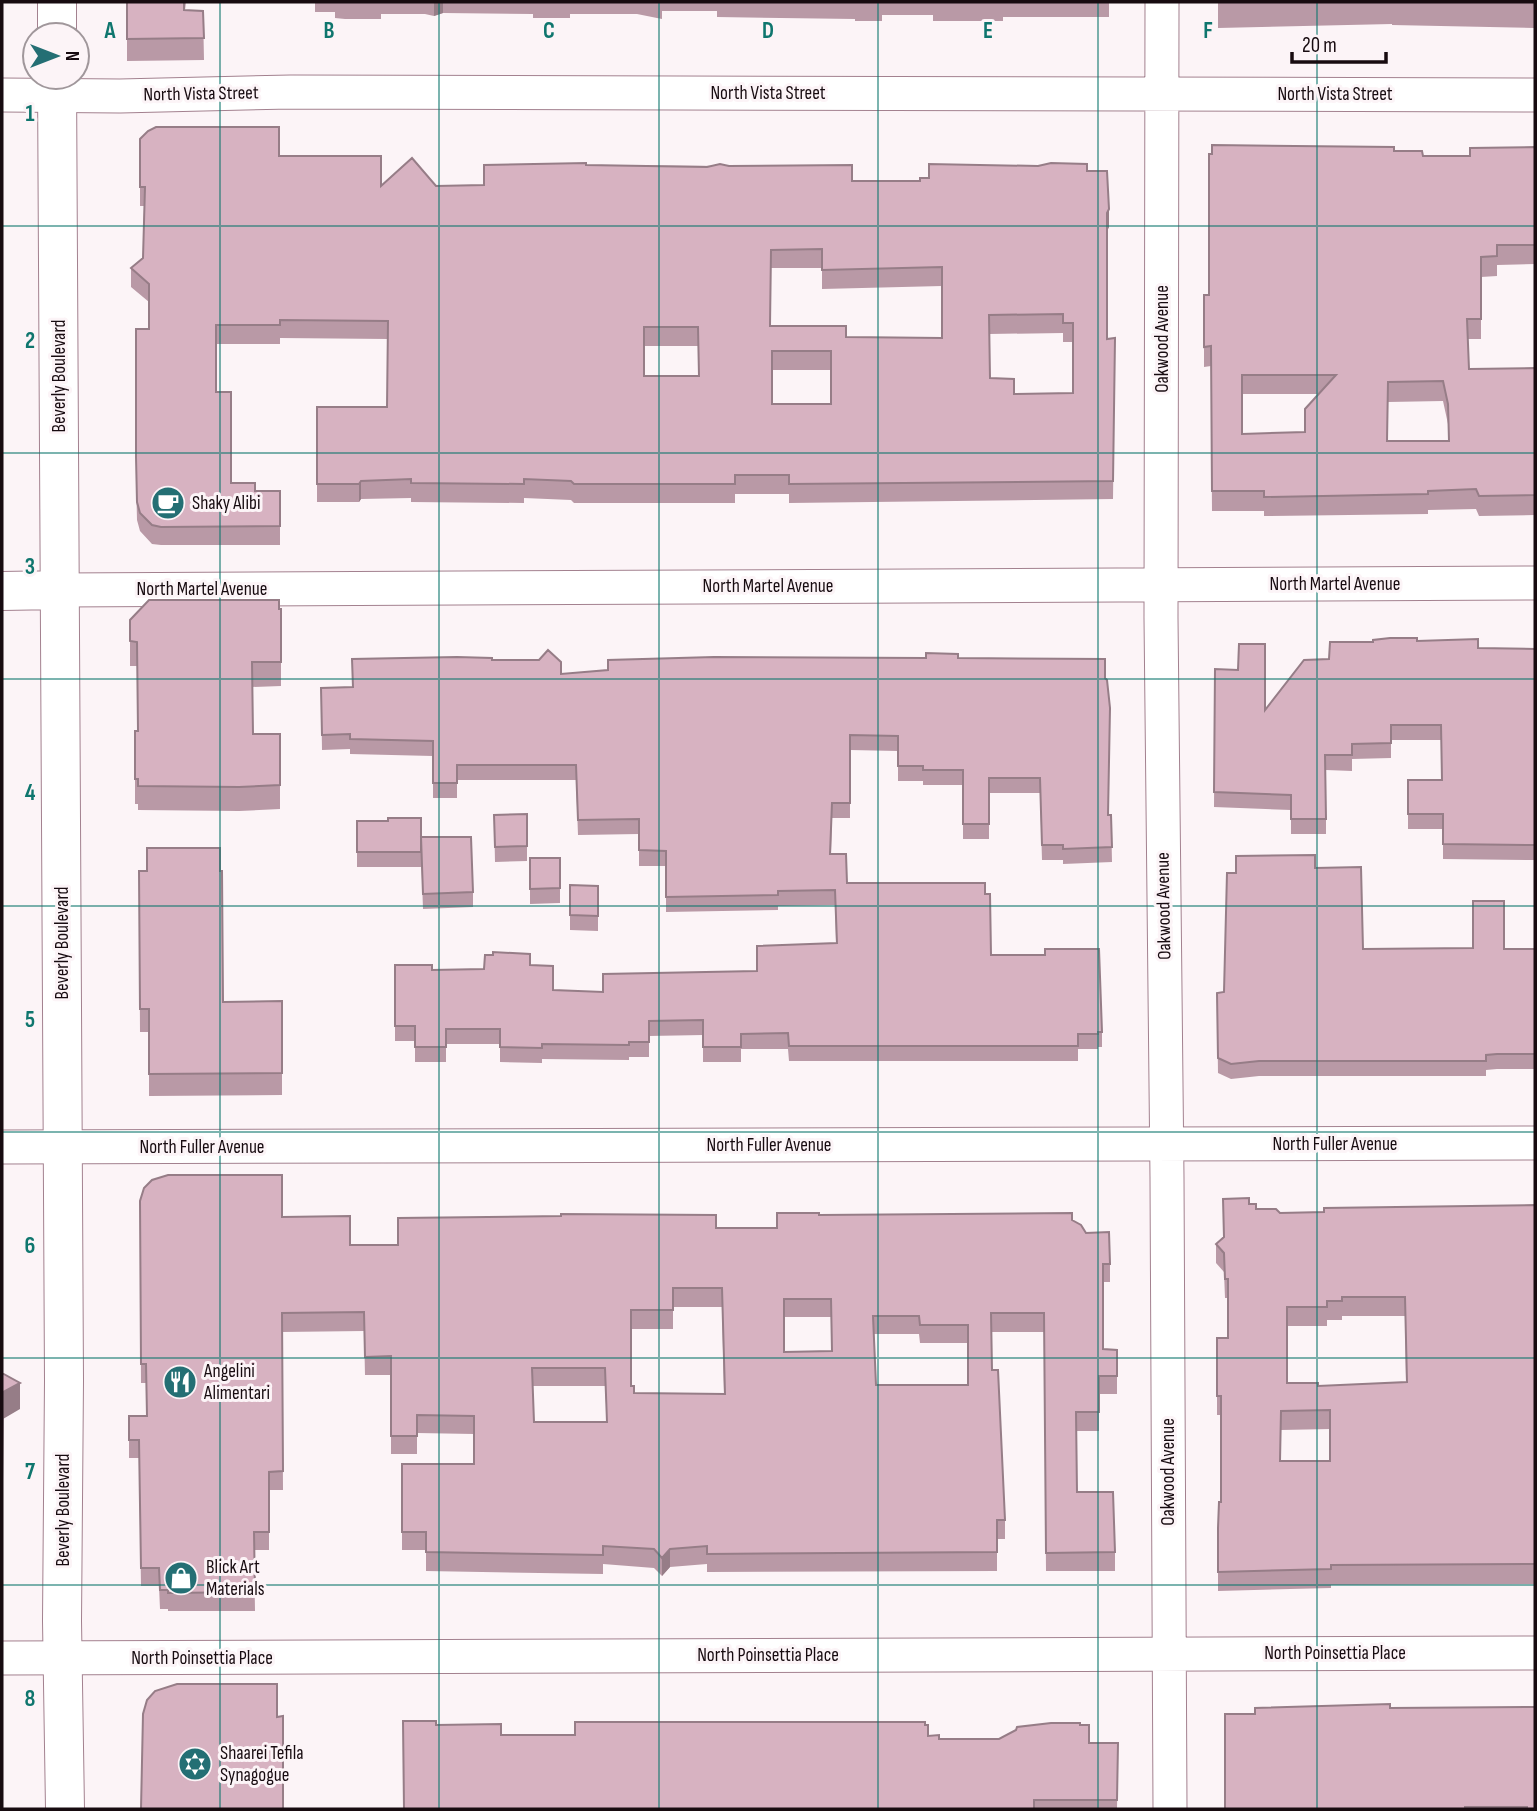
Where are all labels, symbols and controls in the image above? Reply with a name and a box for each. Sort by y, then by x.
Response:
text: A [104,17,117,45]
text: B [324,17,335,45]
text: C [543,17,555,45]
text: D [762,17,774,45]
text: E [983,17,993,45]
text: F [1203,17,1213,45]
north arrow [21,21,91,91]
scale bar [1292,21,1386,65]
text: 20 m [1302,33,1337,58]
text: N [60,51,83,61]
street label: North Vista Street [143,81,259,107]
street label: North Vista Street [710,82,826,105]
street label: North Vista Street [1277,83,1393,106]
text: 1 [25,100,35,128]
street label: Oakwood Avenue [1151,285,1174,393]
street label: Beverly Boulevard [48,320,71,432]
text: 2 [25,327,35,355]
cafe icon: Shaky Alibi [149,484,187,522]
place label: Shaky Alibi [192,492,260,515]
text: 3 [25,553,35,581]
street label: North Martel Avenue [1270,573,1400,596]
street label: North Martel Avenue [703,575,833,598]
street label: North Martel Avenue [137,578,267,601]
text: 4 [25,779,36,807]
street label: Oakwood Avenue [1152,852,1176,960]
street label: Beverly Boulevard [51,887,74,999]
text: 5 [25,1006,35,1034]
street label: North Fuller Avenue [1273,1133,1397,1156]
street label: North Fuller Avenue [707,1134,831,1157]
street label: North Fuller Avenue [140,1136,264,1159]
text: 6 [25,1232,35,1260]
place label: Angelini Alimentari [203,1360,270,1405]
restaurant icon: Angelini Alimentari [161,1363,199,1401]
street label: Oakwood Avenue [1157,1418,1180,1526]
street label: Beverly Boulevard [52,1454,75,1566]
text: 7 [25,1458,35,1486]
place label: Blick Art Materials [206,1556,265,1601]
shop icon: Blick Art Materials [162,1559,200,1597]
street label: North Poinsettia Place [1264,1642,1406,1665]
street label: North Poinsettia Place [697,1644,839,1667]
street label: North Poinsettia Place [131,1647,273,1670]
text: 8 [25,1685,36,1713]
place label: Shaarei Tefila Synagogue [220,1742,304,1787]
synagogue icon: Shaarei Tefila Synagogue [176,1745,214,1783]

